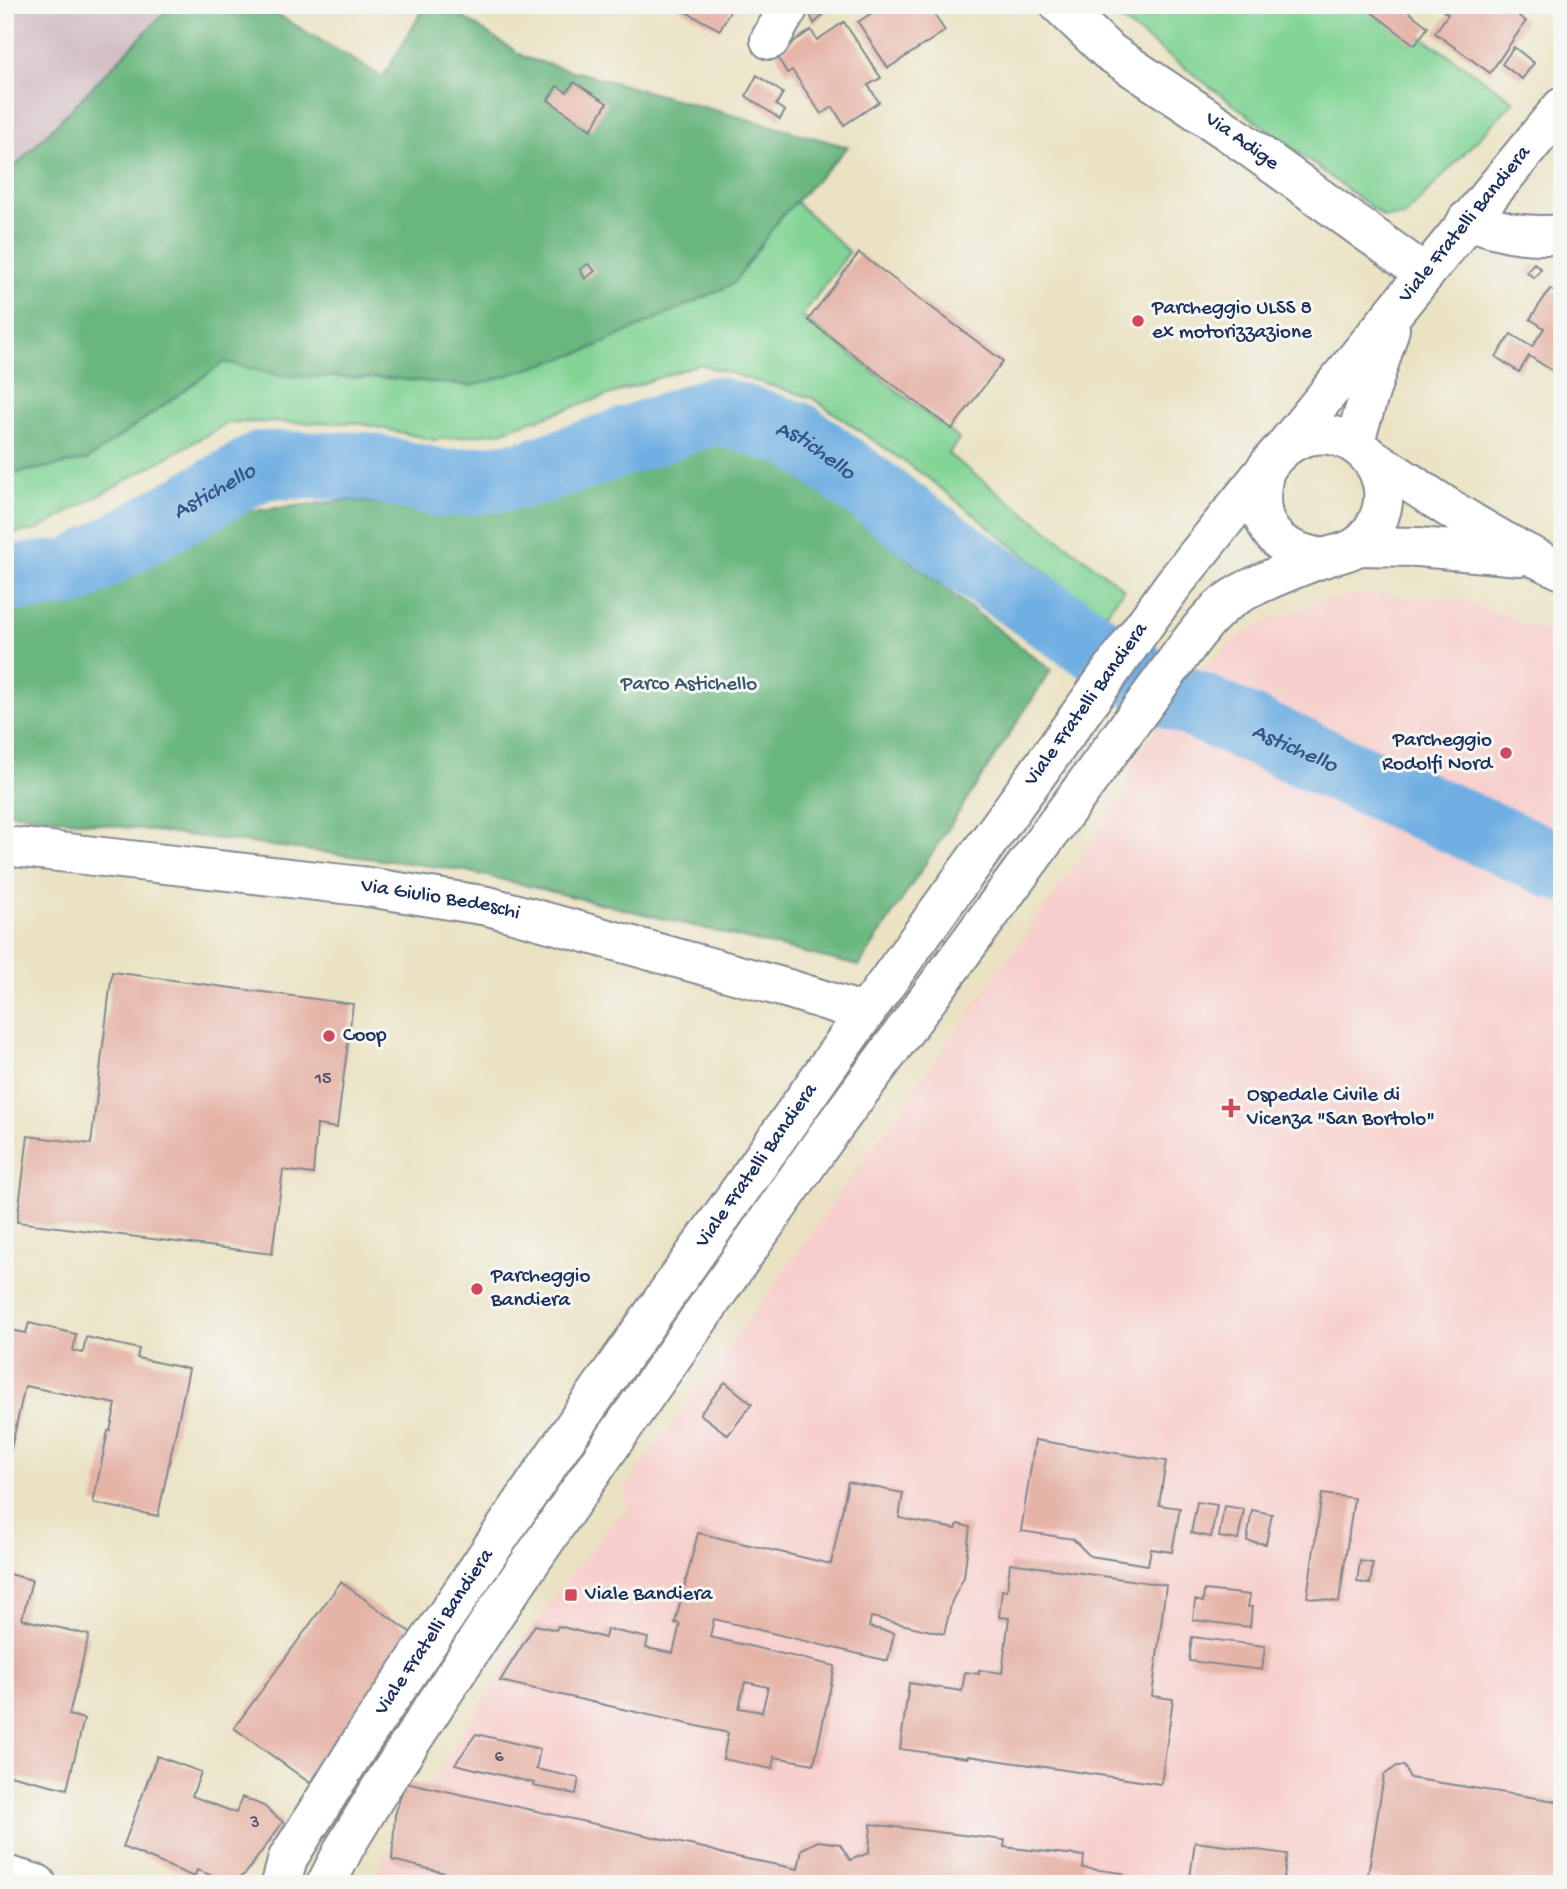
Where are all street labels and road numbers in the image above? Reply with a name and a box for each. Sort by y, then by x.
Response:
street label: Via Adige [1199,106,1284,177]
street label: Viale Fratelli Bandiera [1393,140,1538,309]
street label: Viale Fratelli Bandiera [1019,617,1155,792]
street label: Via Giulio Bedeschi [358,874,523,927]
street label: Viale Fratelli Bandiera [690,1078,824,1254]
street label: Viale Fratelli Bandiera [369,1543,501,1721]

